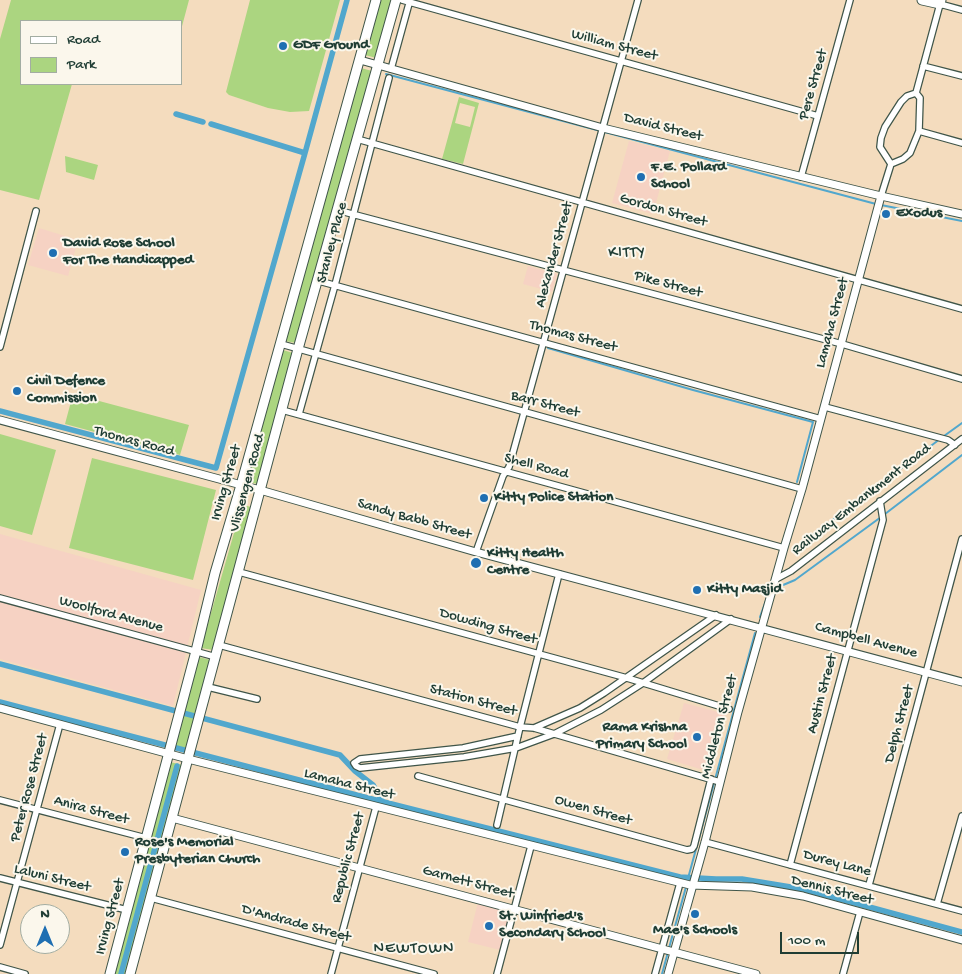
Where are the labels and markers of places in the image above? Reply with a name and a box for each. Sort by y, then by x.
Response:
place label: GDF Ground [293,37,369,55]
marker: GDF Ground [277,40,289,52]
place label: F.E. Pollard School [651,159,726,194]
marker: F.E. Pollard School [635,171,647,183]
place label: Exodus [896,205,942,223]
marker: Exodus [880,208,892,220]
place label: David Rose School For The Handicapped [63,235,193,270]
marker: David Rose School For The Handicapped [47,247,59,259]
place label: Civil Defence Commission [27,373,105,408]
marker: Civil Defence Commission [11,385,23,397]
place label: Kitty Police Station [494,489,613,507]
marker: Kitty Police Station [478,492,490,504]
place label: Kitty Health Centre [487,545,564,580]
marker: Kitty Health Centre [469,556,483,570]
place label: Kitty Masjid [707,581,782,599]
marker: Kitty Masjid [691,584,703,596]
place label: Rama Krishna Primary School [596,719,687,754]
marker: Rama Krishna Primary School [691,731,703,743]
place label: Rose's Memorial Presbyterian Church [135,834,260,869]
marker: Rose's Memorial Presbyterian Church [119,846,131,858]
place label: St. Winfried's Secondary School [499,908,606,943]
marker: Mae's Schools [689,908,701,920]
marker: St. Winfried's Secondary School [483,920,495,932]
place label: Mae's Schools [653,922,737,940]

